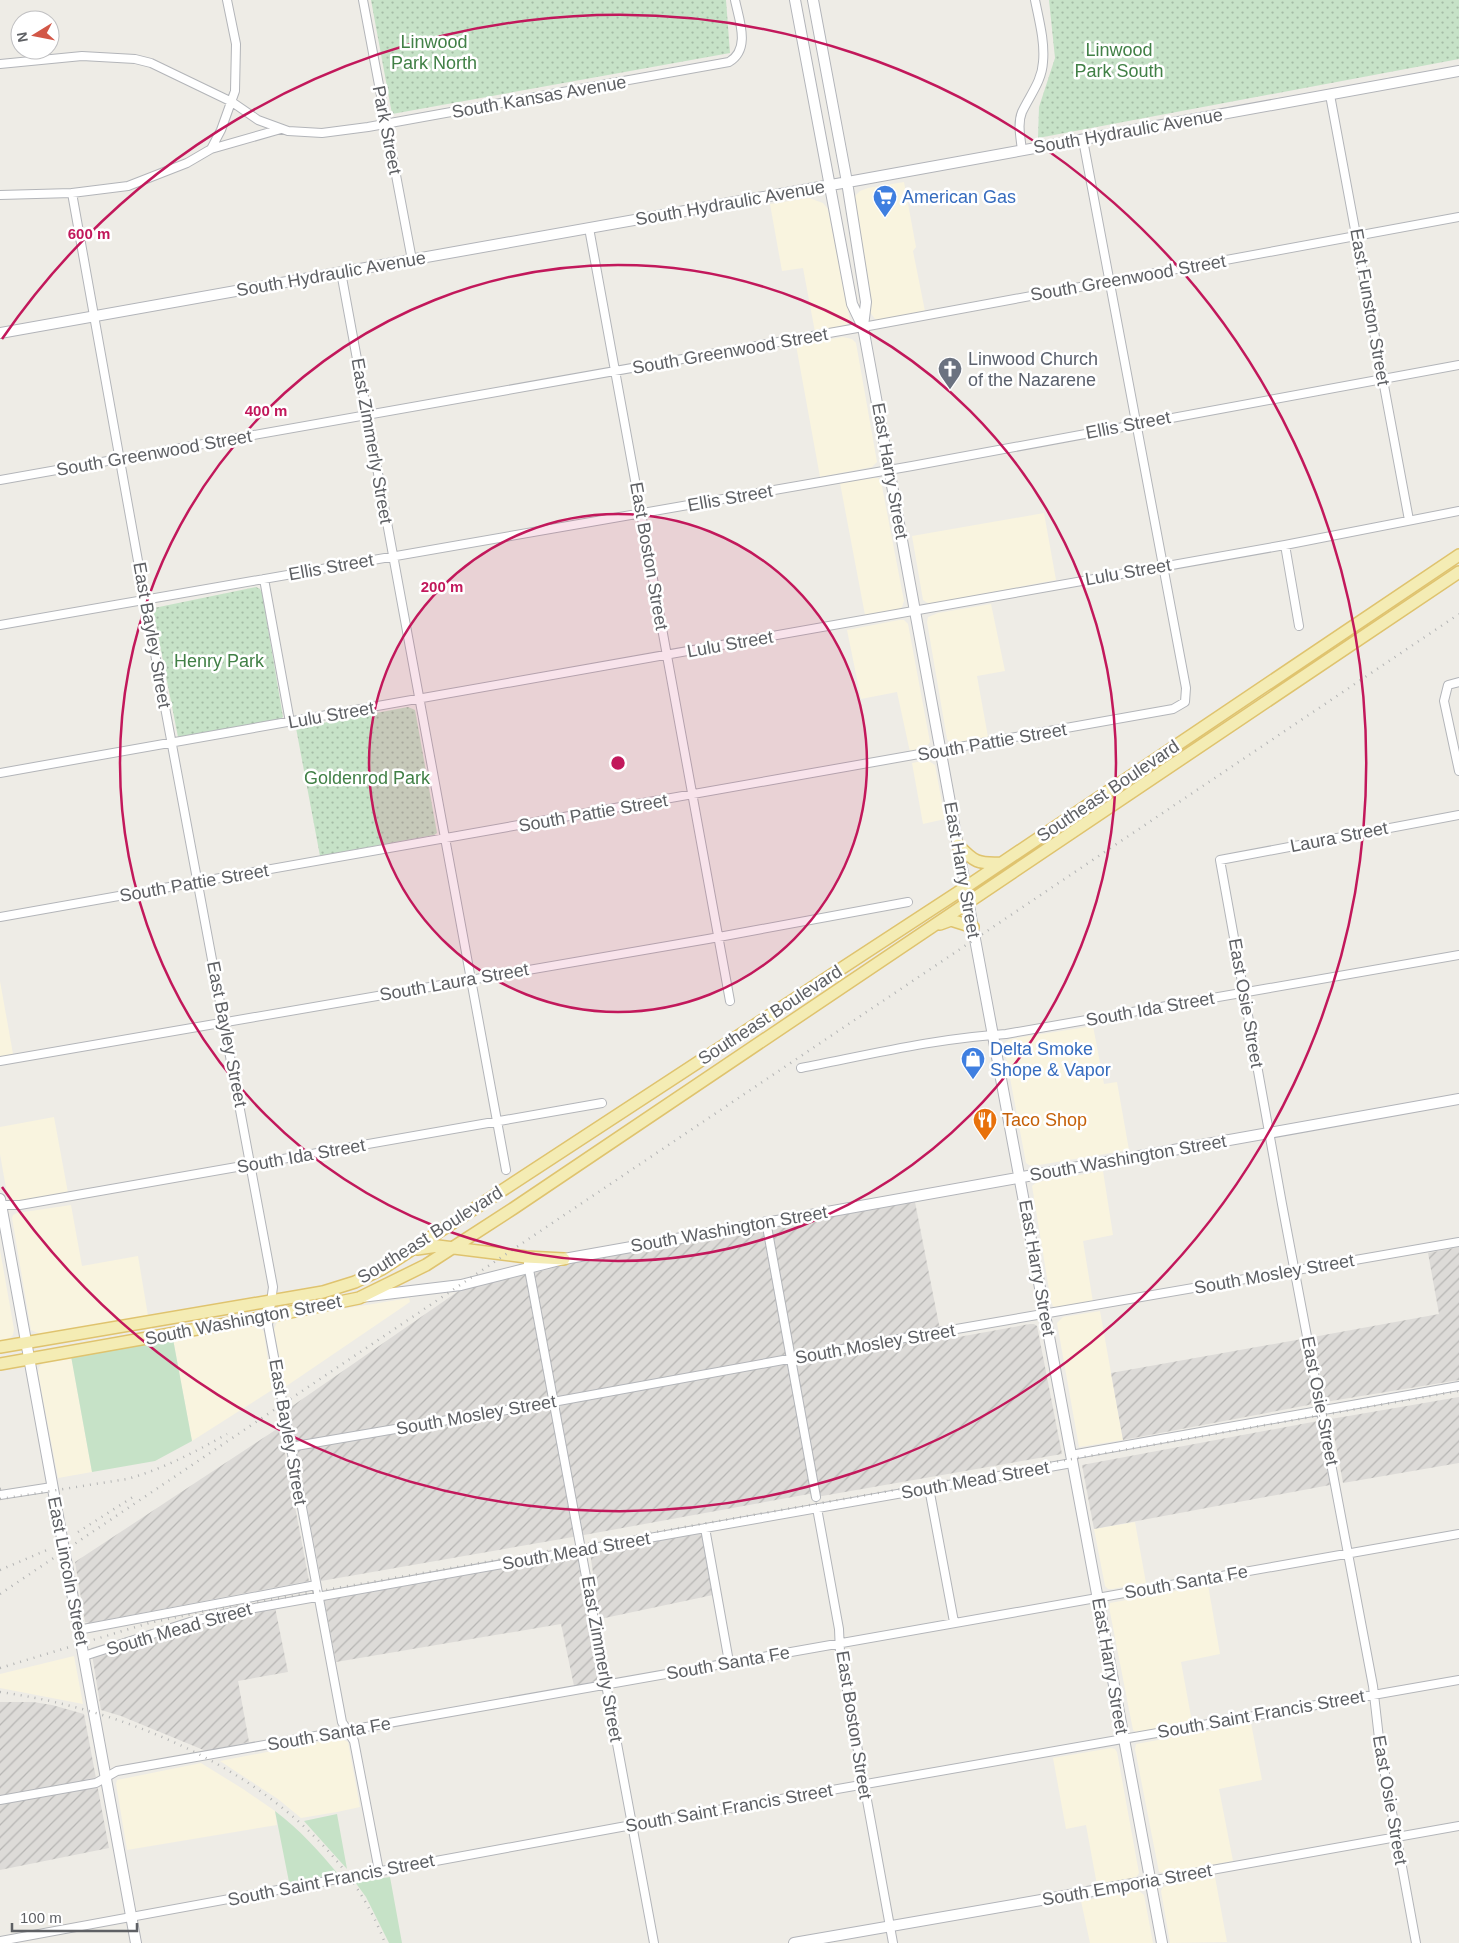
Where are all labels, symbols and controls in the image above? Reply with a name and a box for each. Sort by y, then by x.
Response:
north arrow [10,10,60,60]
text: N [13,31,31,44]
park label: Linwood Park North [391,32,477,73]
park label: Linwood Park South [1074,40,1164,81]
street label: South Kansas Avenue [450,72,628,122]
street label: Park Street [369,84,405,176]
street label: South Hydraulic Avenue [1032,104,1224,158]
street label: South Hydraulic Avenue [634,176,826,230]
supermarket icon: American Gas [872,184,898,218]
place label: American Gas [902,187,1016,207]
text: 600 m [68,225,110,242]
street label: East Funston Street [1346,227,1394,387]
street label: South Hydraulic Avenue [235,247,427,301]
street label: South Greenwood Street [1029,251,1227,305]
street label: South Greenwood Street [631,324,829,378]
place label: Linwood Church of the Nazarene [968,349,1098,390]
church icon: Linwood Church of the Nazarene [937,356,963,390]
street label: East Zimmerly Street [348,357,396,525]
street label: East Harry Street [868,401,912,541]
text: 400 m [245,402,287,419]
street label: Ellis Street [1084,407,1172,443]
street label: South Greenwood Street [55,426,253,480]
street label: East Boston Street [626,480,672,632]
street label: Ellis Street [686,481,774,515]
street label: Ellis Street [287,550,375,584]
street label: Lulu Street [1083,555,1173,589]
street label: East Bayley Street [129,560,175,710]
text: 200 m [421,578,463,595]
street label: Lulu Street [685,627,775,661]
park label: Henry Park [174,651,265,671]
street label: Lulu Street [286,698,376,732]
street label: South Pattie Street [916,719,1068,765]
street label: Southeast Boulevard [1033,736,1183,846]
centre of rings [609,754,627,772]
park label: Goldenrod Park [304,768,431,788]
street label: South Pattie Street [517,790,669,836]
street label: East Harry Street [940,800,984,940]
street label: Laura Street [1288,818,1390,856]
street label: South Pattie Street [118,860,270,906]
street label: East Osie Street [1225,937,1267,1069]
street label: East Bayley Street [203,959,251,1109]
street label: South Laura Street [378,959,530,1005]
street label: Southeast Boulevard [694,961,846,1069]
street label: South Ida Street [1084,988,1216,1030]
place label: Delta Smoke Shope & Vapor [990,1039,1111,1080]
shop icon: Delta Smoke Shope & Vapor [960,1046,986,1080]
restaurant icon: Taco Shop [972,1107,998,1141]
place label: Taco Shop [1002,1110,1087,1130]
street label: South Washington Street [1028,1131,1228,1185]
street label: South Ida Street [235,1135,367,1177]
street label: Southeast Boulevard [354,1182,506,1288]
street label: East Harry Street [1015,1198,1059,1338]
street label: South Washington Street [629,1202,829,1256]
street label: South Mosley Street [1192,1250,1356,1298]
street label: South Washington Street [143,1291,343,1349]
street label: South Mosley Street [793,1320,957,1368]
street label: East Osie Street [1298,1335,1342,1467]
street label: East Bayley Street [265,1357,311,1507]
street label: South Mosley Street [394,1391,558,1439]
street label: South Mead Street [899,1457,1051,1503]
street label: East Lincoln Street [44,1495,92,1647]
street label: South Mead Street [500,1528,652,1574]
street label: South Santa Fe [1123,1561,1249,1603]
street label: East Zimmerly Street [578,1575,626,1743]
street label: East Harry Street [1088,1596,1132,1736]
street label: South Mead Street [104,1599,254,1659]
street label: South Santa Fe [665,1642,791,1684]
street label: East Boston Street [832,1649,876,1801]
street label: South Saint Francis Street [1156,1686,1366,1742]
street label: South Santa Fe [266,1713,392,1755]
street label: East Osie Street [1369,1734,1411,1866]
street label: South Saint Francis Street [624,1780,834,1836]
street label: South Saint Francis Street [226,1850,436,1910]
street label: South Emporia Street [1041,1860,1213,1910]
scale bar [12,1900,138,1932]
text: 100 m [20,1909,62,1926]

